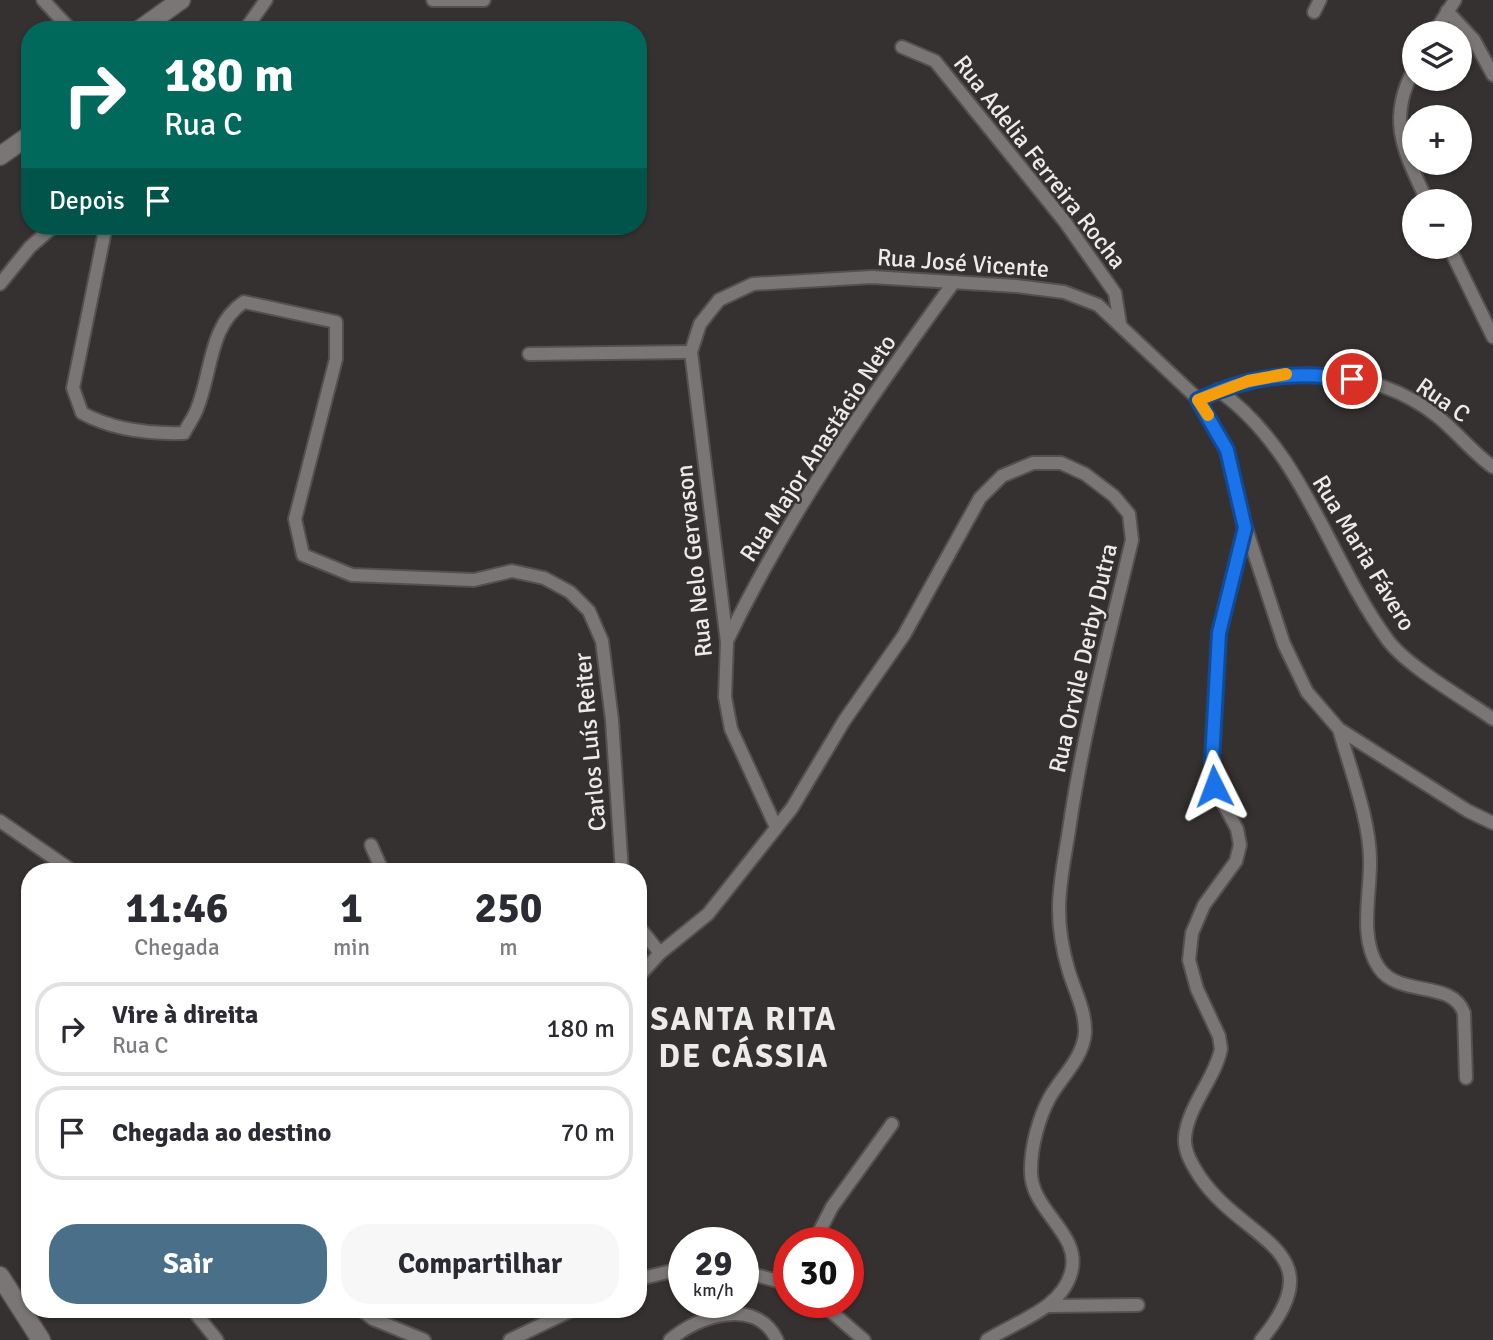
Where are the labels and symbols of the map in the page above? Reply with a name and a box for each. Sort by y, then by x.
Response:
street label: Rua Adelia Ferreira Rocha [947,49,1133,275]
street label: Rua José Vicente [876,242,1050,284]
street label: Rua Major Anastácio Neto [733,329,903,567]
pin [1322,349,1382,409]
street label: Rua C [1410,371,1476,429]
street label: Rua Nelo Gervason [669,463,719,659]
street label: Rua Maria Fávero [1306,470,1422,636]
street label: Rua Orvile Derby Dutra [1042,540,1124,776]
street label: Carlos Luís Reiter [567,651,613,833]
position arrow [1177,749,1251,823]
district label: SANTA RITA DE CÁSSIA [651,1000,837,1076]
speed limit sign: 30 [773,1227,864,1318]

